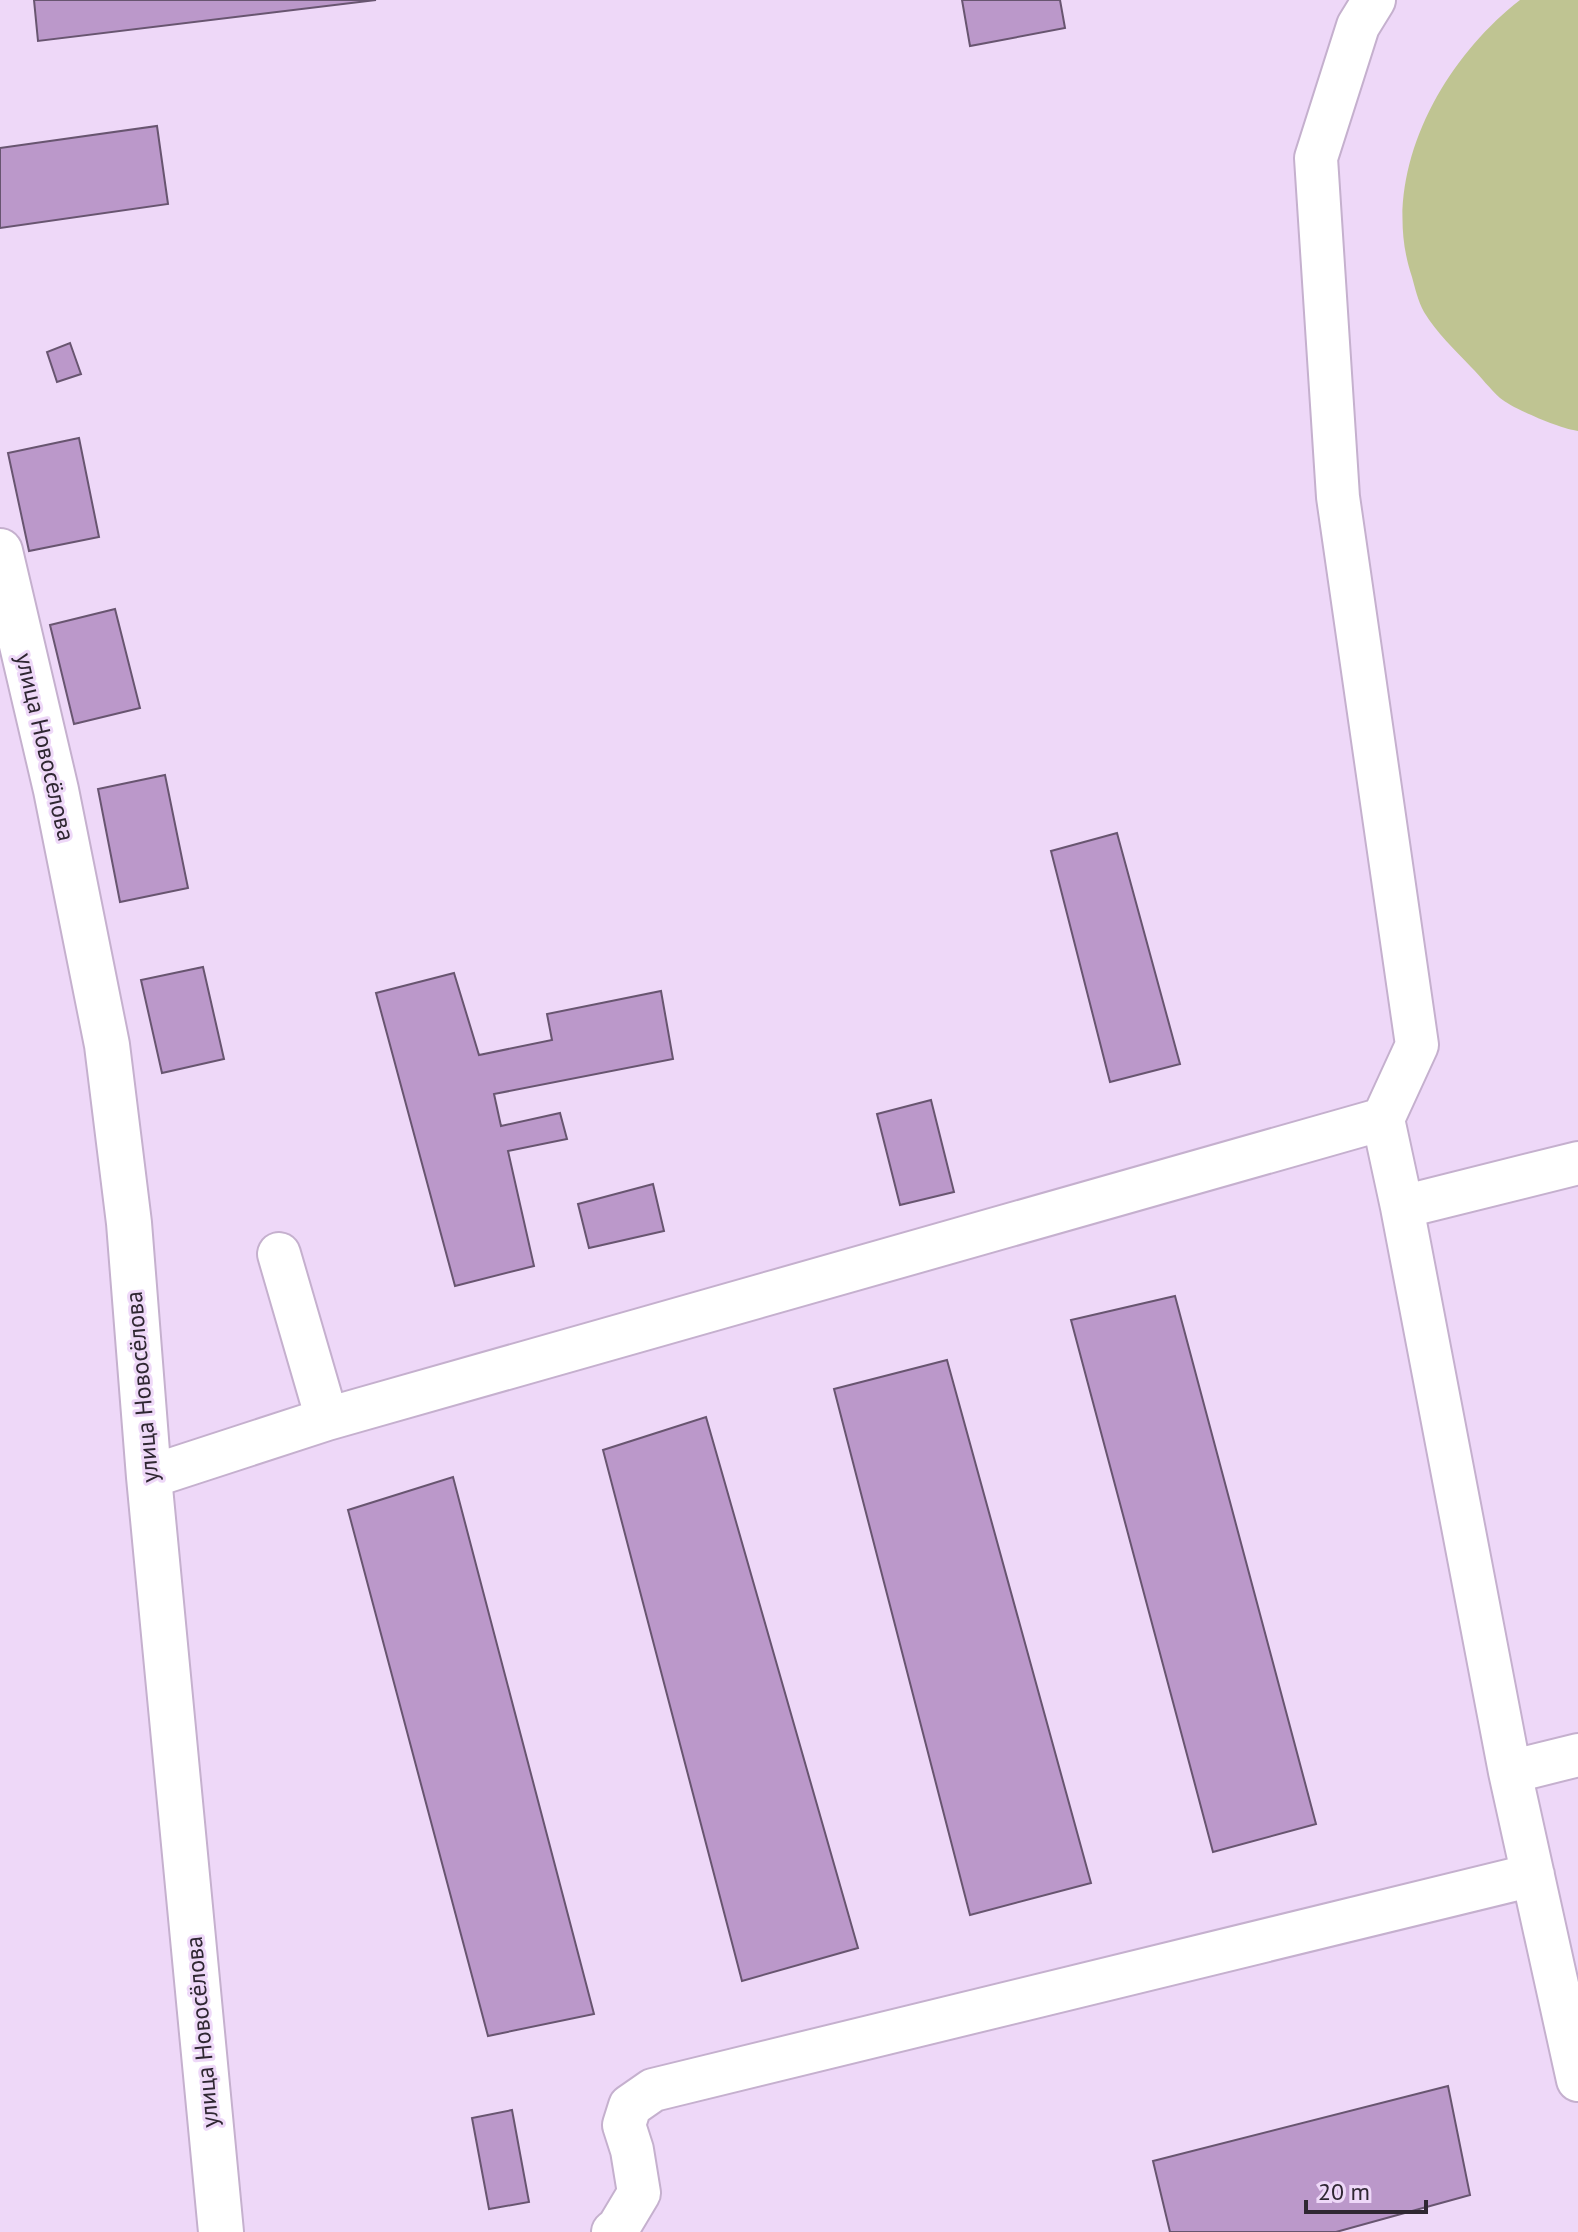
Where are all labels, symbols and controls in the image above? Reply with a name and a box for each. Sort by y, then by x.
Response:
street label: улица Новосёлова [9,650,82,844]
street label: улица Новосёлова [118,1290,165,1484]
street label: улица Новосёлова [178,1935,225,2129]
scale bar [1306,2164,1426,2214]
text: 20 m [1318,2176,1370,2207]

